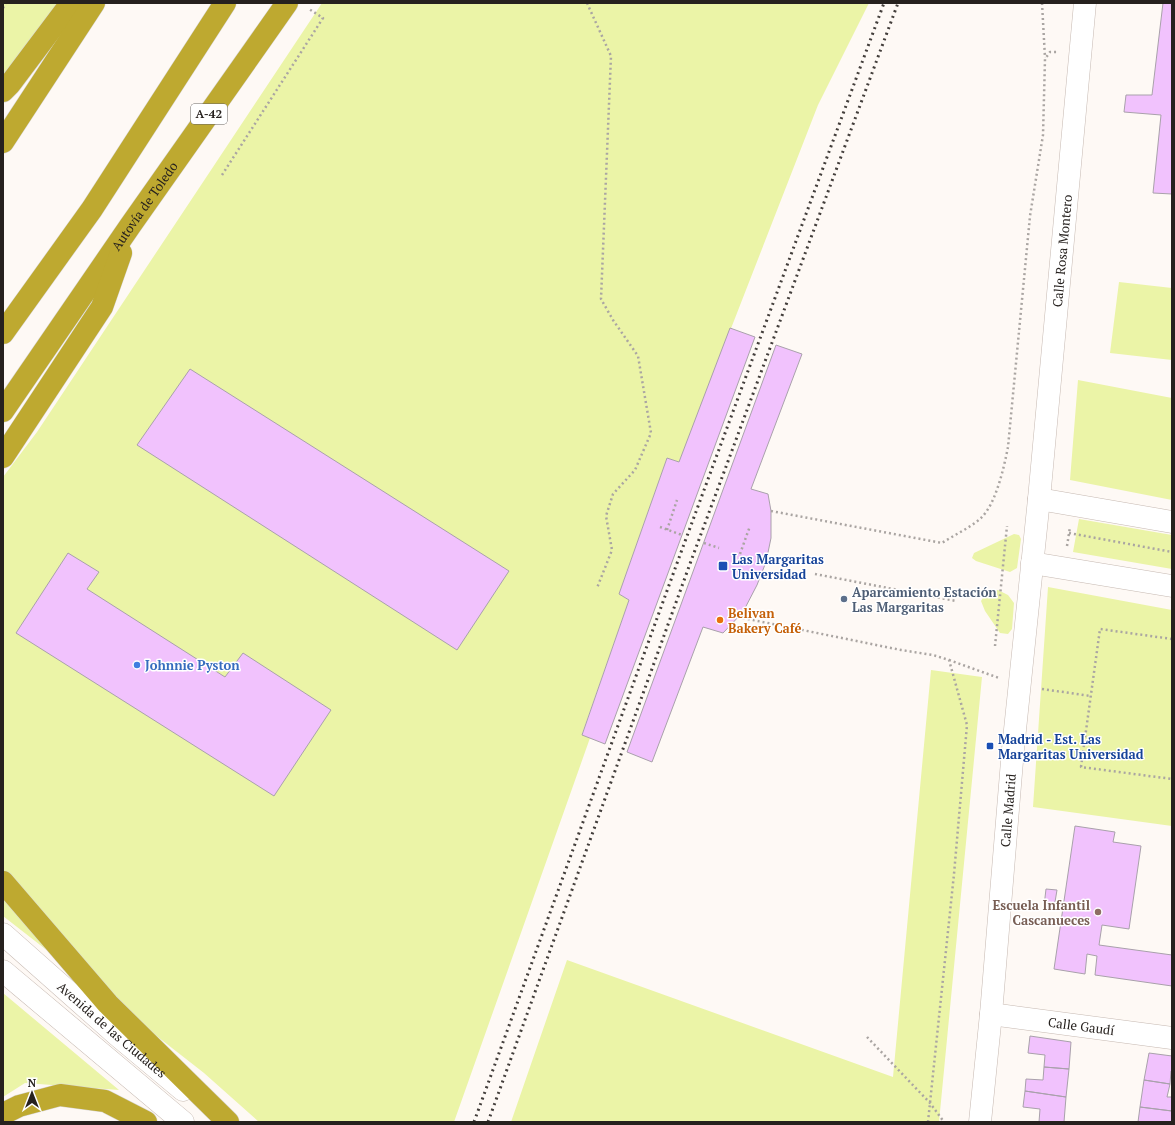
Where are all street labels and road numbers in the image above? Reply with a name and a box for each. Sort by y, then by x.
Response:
road number: A-42 [191,104,227,124]
street label: Autovía de Toledo [107,158,182,254]
street label: Calle Rosa Montero [1048,194,1076,308]
street label: Calle Madrid [996,773,1020,848]
street label: Avenida de las Ciudades [54,977,170,1082]
street label: Calle Gaudí [1047,1013,1116,1039]

